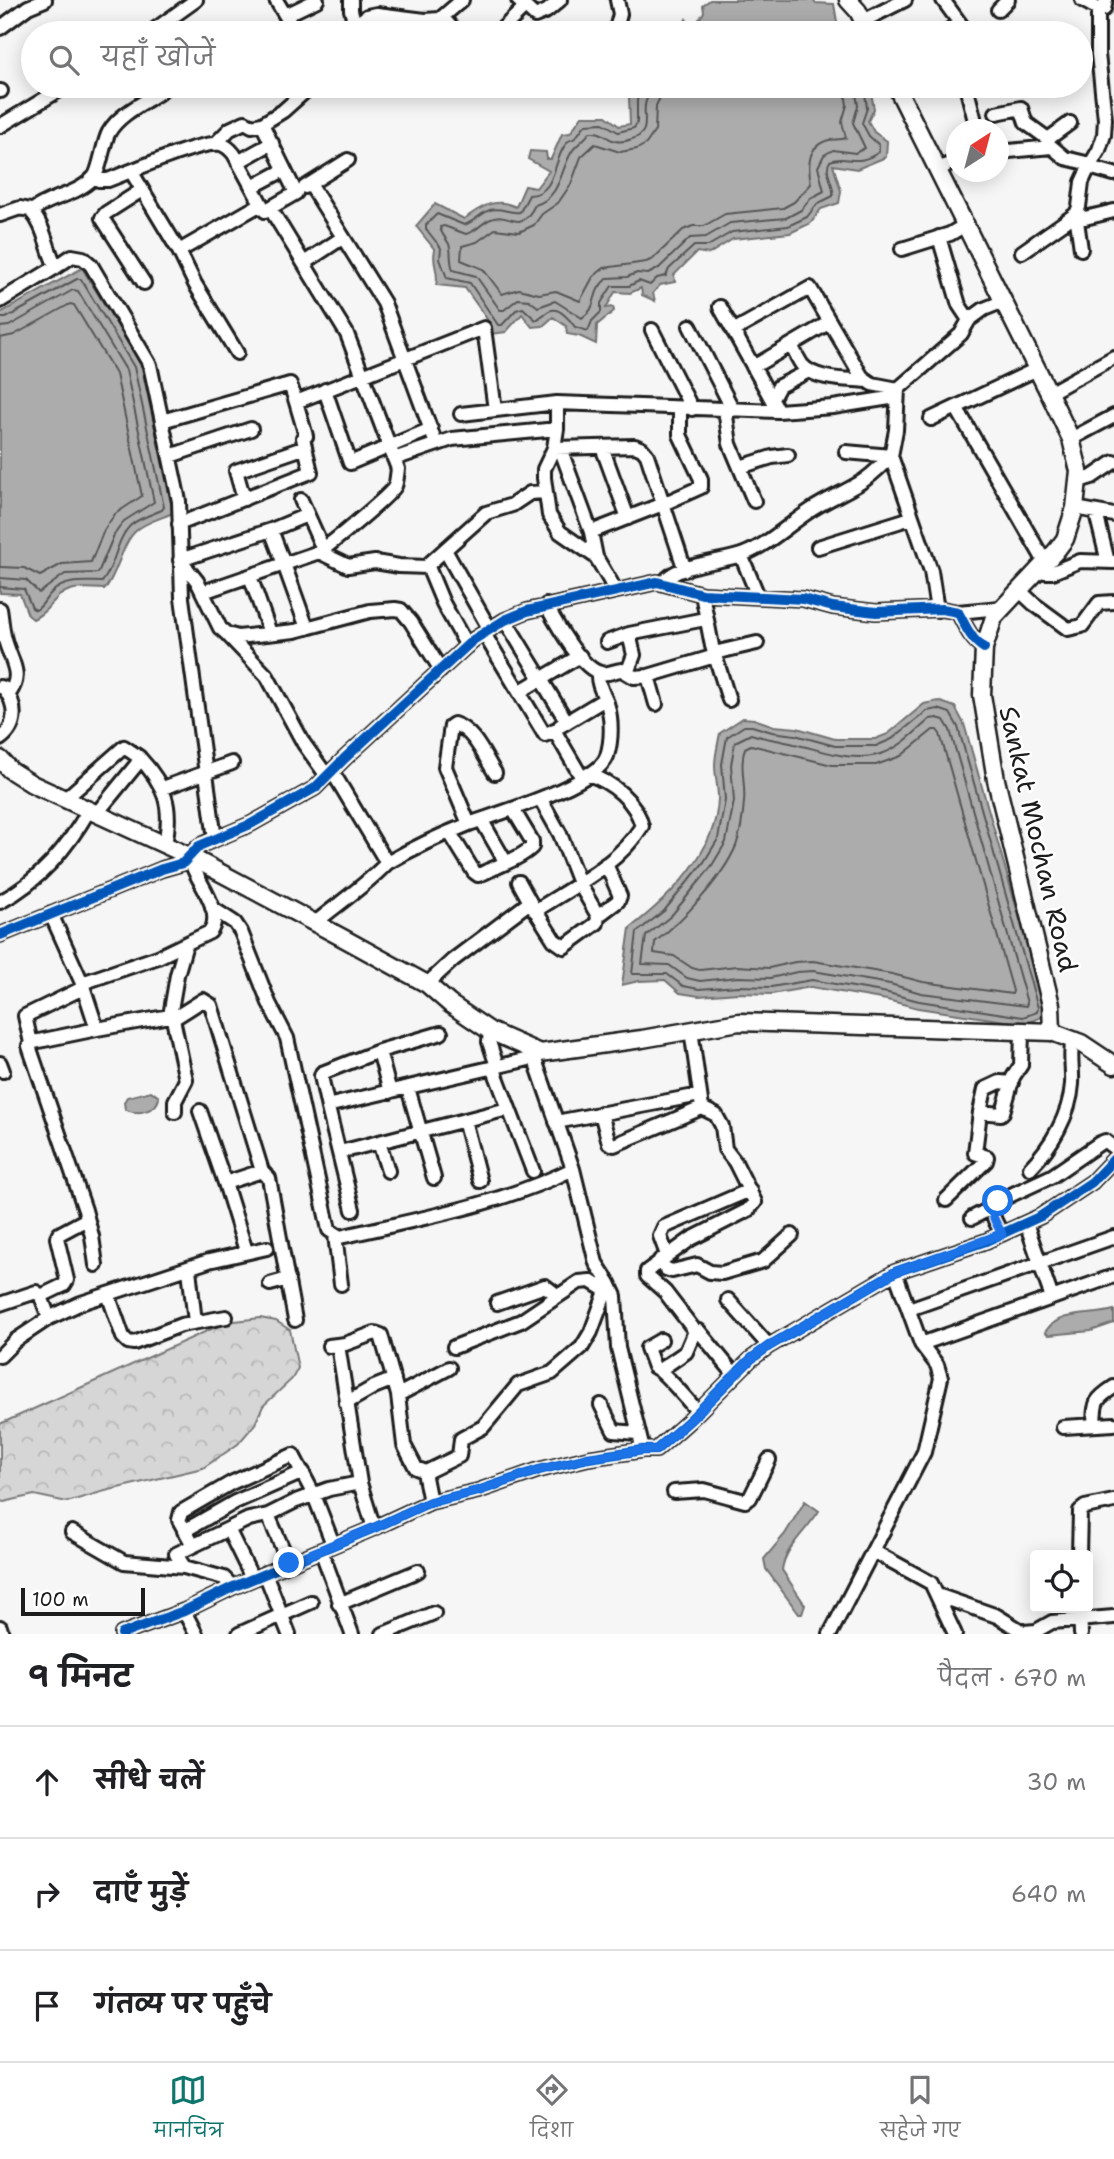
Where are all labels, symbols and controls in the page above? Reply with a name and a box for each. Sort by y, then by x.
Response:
search box [21,21,1093,98]
text: यहाँ खोजें [101,39,215,74]
icon: search [45,41,83,79]
north arrow [946,119,1009,182]
street label: Sankat Mochan Road [991,703,1087,975]
route start [982,1185,1013,1216]
route end [273,1547,304,1578]
map controls [1030,1550,1093,1613]
button: locate [1030,1550,1093,1613]
scale bar [21,1585,145,1617]
text: 100 m [32,1587,89,1612]
text: 9 मिनट [28,1656,132,1697]
text: पैदल · 670 m [938,1663,1086,1693]
text: सीधे चलें [95,1762,204,1797]
icon: ahead [28,1763,66,1801]
text: 30 m [1027,1767,1086,1797]
text: दाएँ मुड़ें [95,1874,188,1909]
icon: right [28,1875,66,1913]
text: 640 m [1011,1879,1086,1909]
text: गंतव्य पर पहुँचे [95,1986,271,2021]
icon: arrive [28,1987,66,2025]
tab: मानचित्र [153,2071,223,2151]
tab: दिशा [530,2071,573,2151]
tab: सहेजे गए [880,2071,961,2151]

